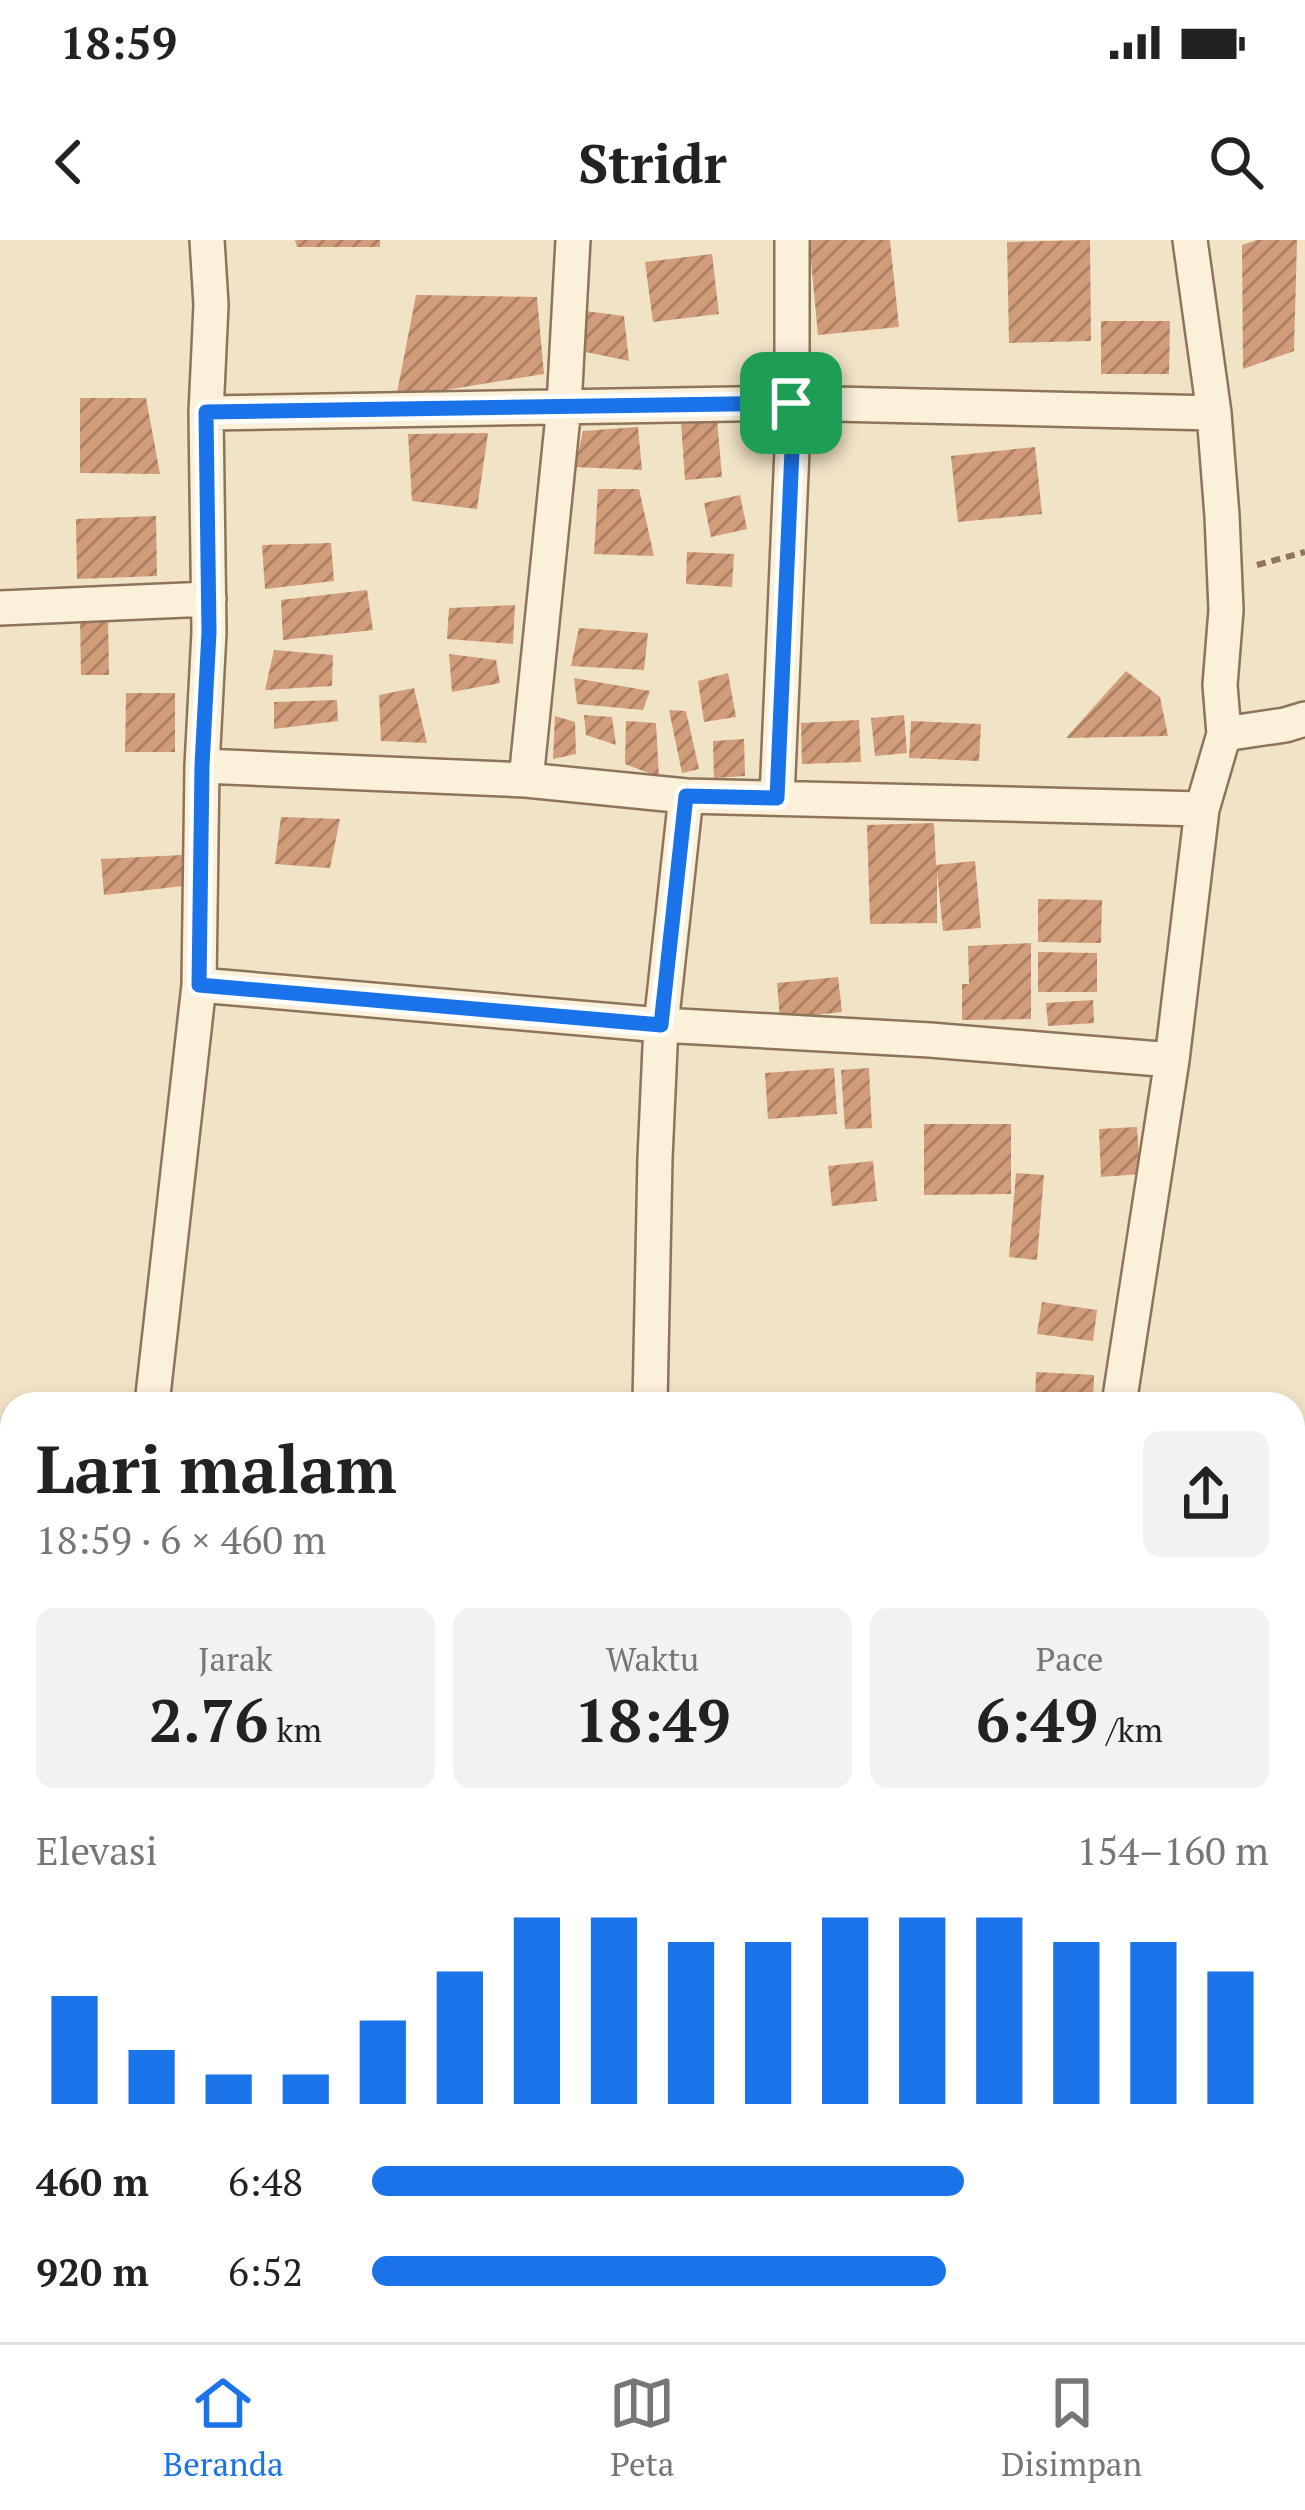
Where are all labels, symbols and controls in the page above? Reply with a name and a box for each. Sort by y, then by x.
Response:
text: 18:59 [60,12,177,72]
text: Stridr [578,127,727,198]
icon: back [36,129,102,195]
icon: search [1203,129,1269,195]
pin [740,352,842,454]
icon: arrive [758,370,824,436]
text: Lari malam [36,1424,397,1512]
button: share [1143,1431,1269,1557]
text: 18:59 · 6 × 460 m [36,1513,326,1565]
text: Jarak [198,1637,273,1680]
text: Waktu [606,1637,699,1680]
text: Pace [1036,1637,1103,1680]
text: 2.76 [149,1680,268,1759]
text: 18:49 [574,1680,731,1759]
text: 6:49 [976,1680,1098,1759]
text: km [268,1708,322,1751]
text: /km [1098,1708,1163,1751]
text: Elevasi [36,1824,157,1876]
text: 154–160 m [1077,1824,1269,1876]
text: 460 m [36,2155,149,2207]
text: 6:48 [228,2155,303,2207]
text: 920 m [36,2245,149,2297]
text: 6:52 [228,2245,303,2297]
tab: Beranda [163,2370,284,2485]
tab: Peta [609,2370,675,2485]
tab: Disimpan [1001,2370,1142,2485]

